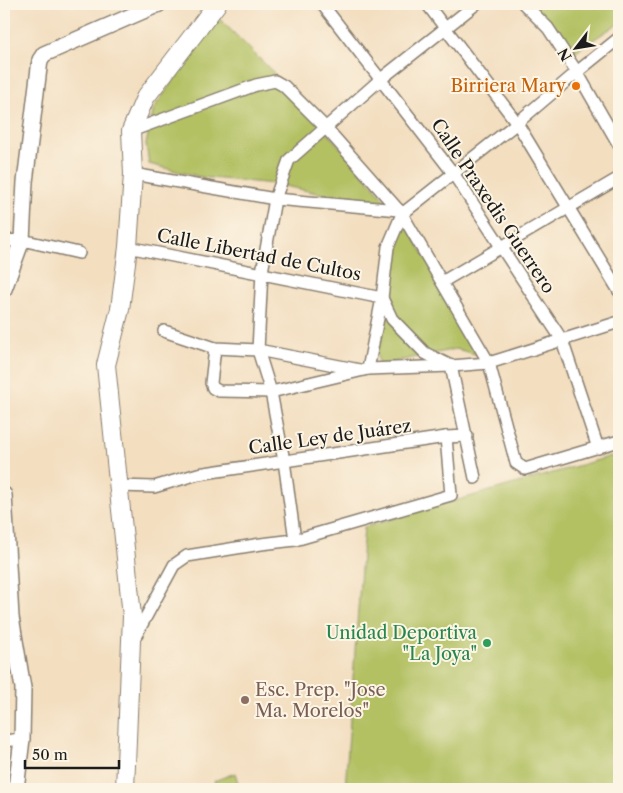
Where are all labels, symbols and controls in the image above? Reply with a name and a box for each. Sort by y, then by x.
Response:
north arrow [550,22,600,72]
text: N [554,45,576,65]
place label: Birriera Mary [451,75,567,97]
marker: Birriera Mary [570,80,582,92]
street label: Calle Praxedis Guerrero [426,114,560,298]
street label: Calle Libertad de Cultos [155,224,363,286]
street label: Calle Ley de Juárez [247,415,413,459]
place label: Unidad Deportiva "La Joya" [326,622,477,665]
marker: Unidad Deportiva "La Joya" [481,637,493,649]
place label: Esc. Prep. "Jose Ma. Morelos" [255,679,386,722]
marker: Esc. Prep. "Jose Ma. Morelos" [239,694,251,706]
scale bar [25,738,119,770]
text: 50 m [32,745,68,764]

